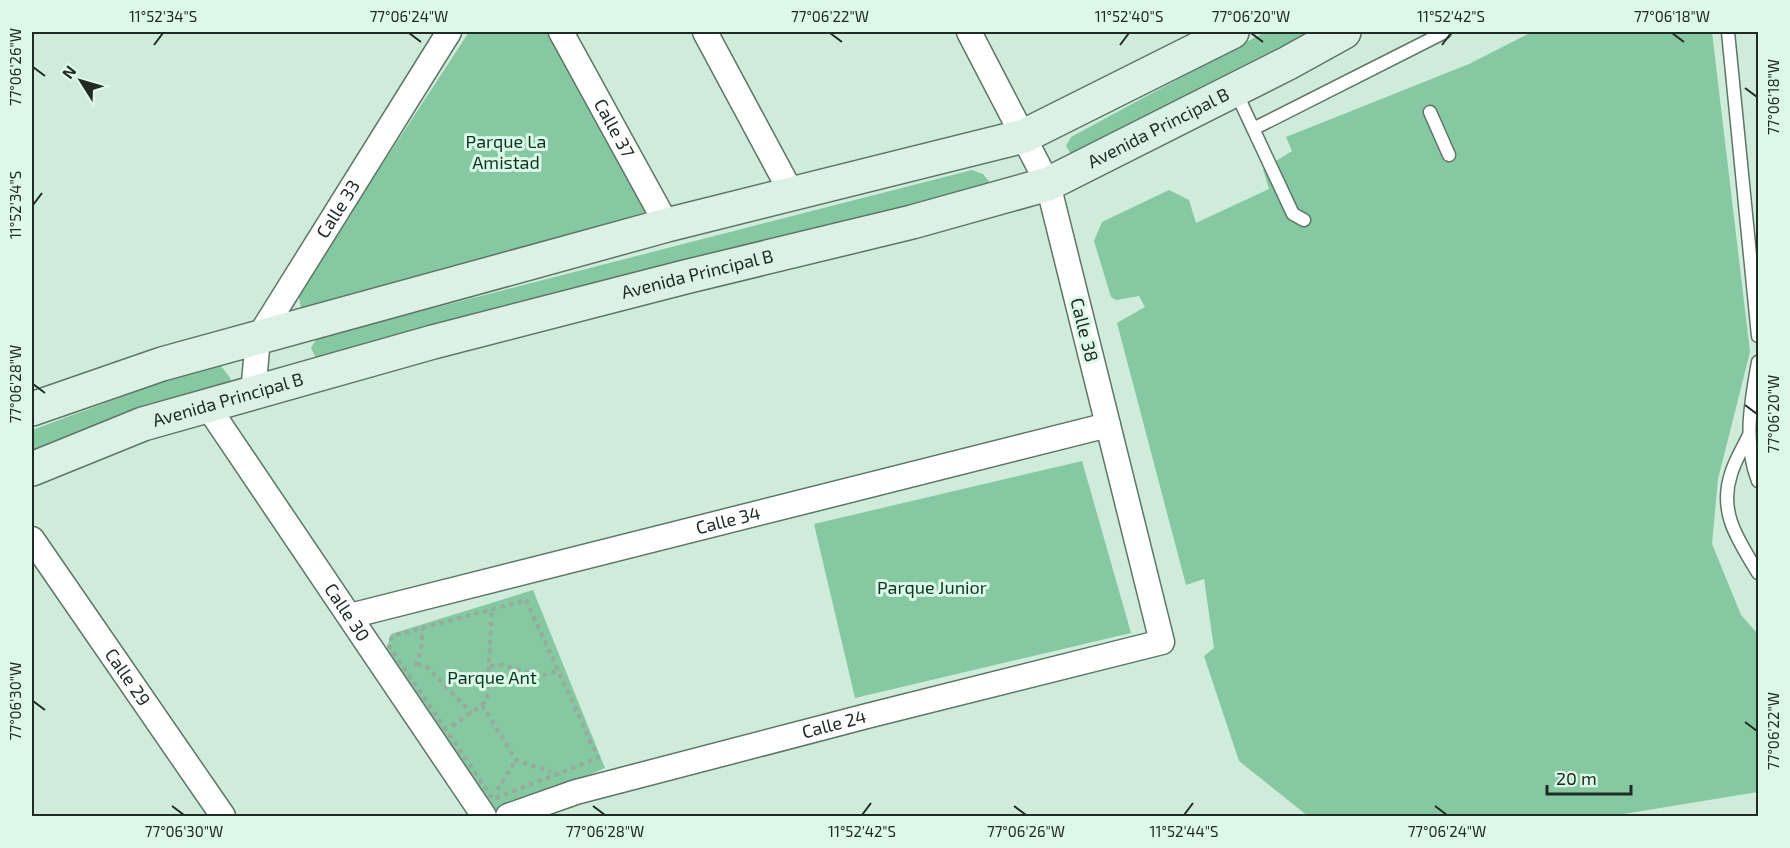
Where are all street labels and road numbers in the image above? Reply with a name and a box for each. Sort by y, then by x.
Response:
street label: Avenida Principal B [1084,83,1233,172]
street label: Calle 37 [590,95,640,161]
street label: Calle 33 [311,175,364,242]
street label: Avenida Principal B [619,244,775,303]
street label: Calle 38 [1066,295,1104,364]
street label: Avenida Principal B [150,367,305,431]
street label: Calle 34 [693,501,762,538]
street label: Calle 30 [320,579,375,645]
street label: Calle 29 [101,644,156,710]
street label: Calle 24 [799,705,869,743]

